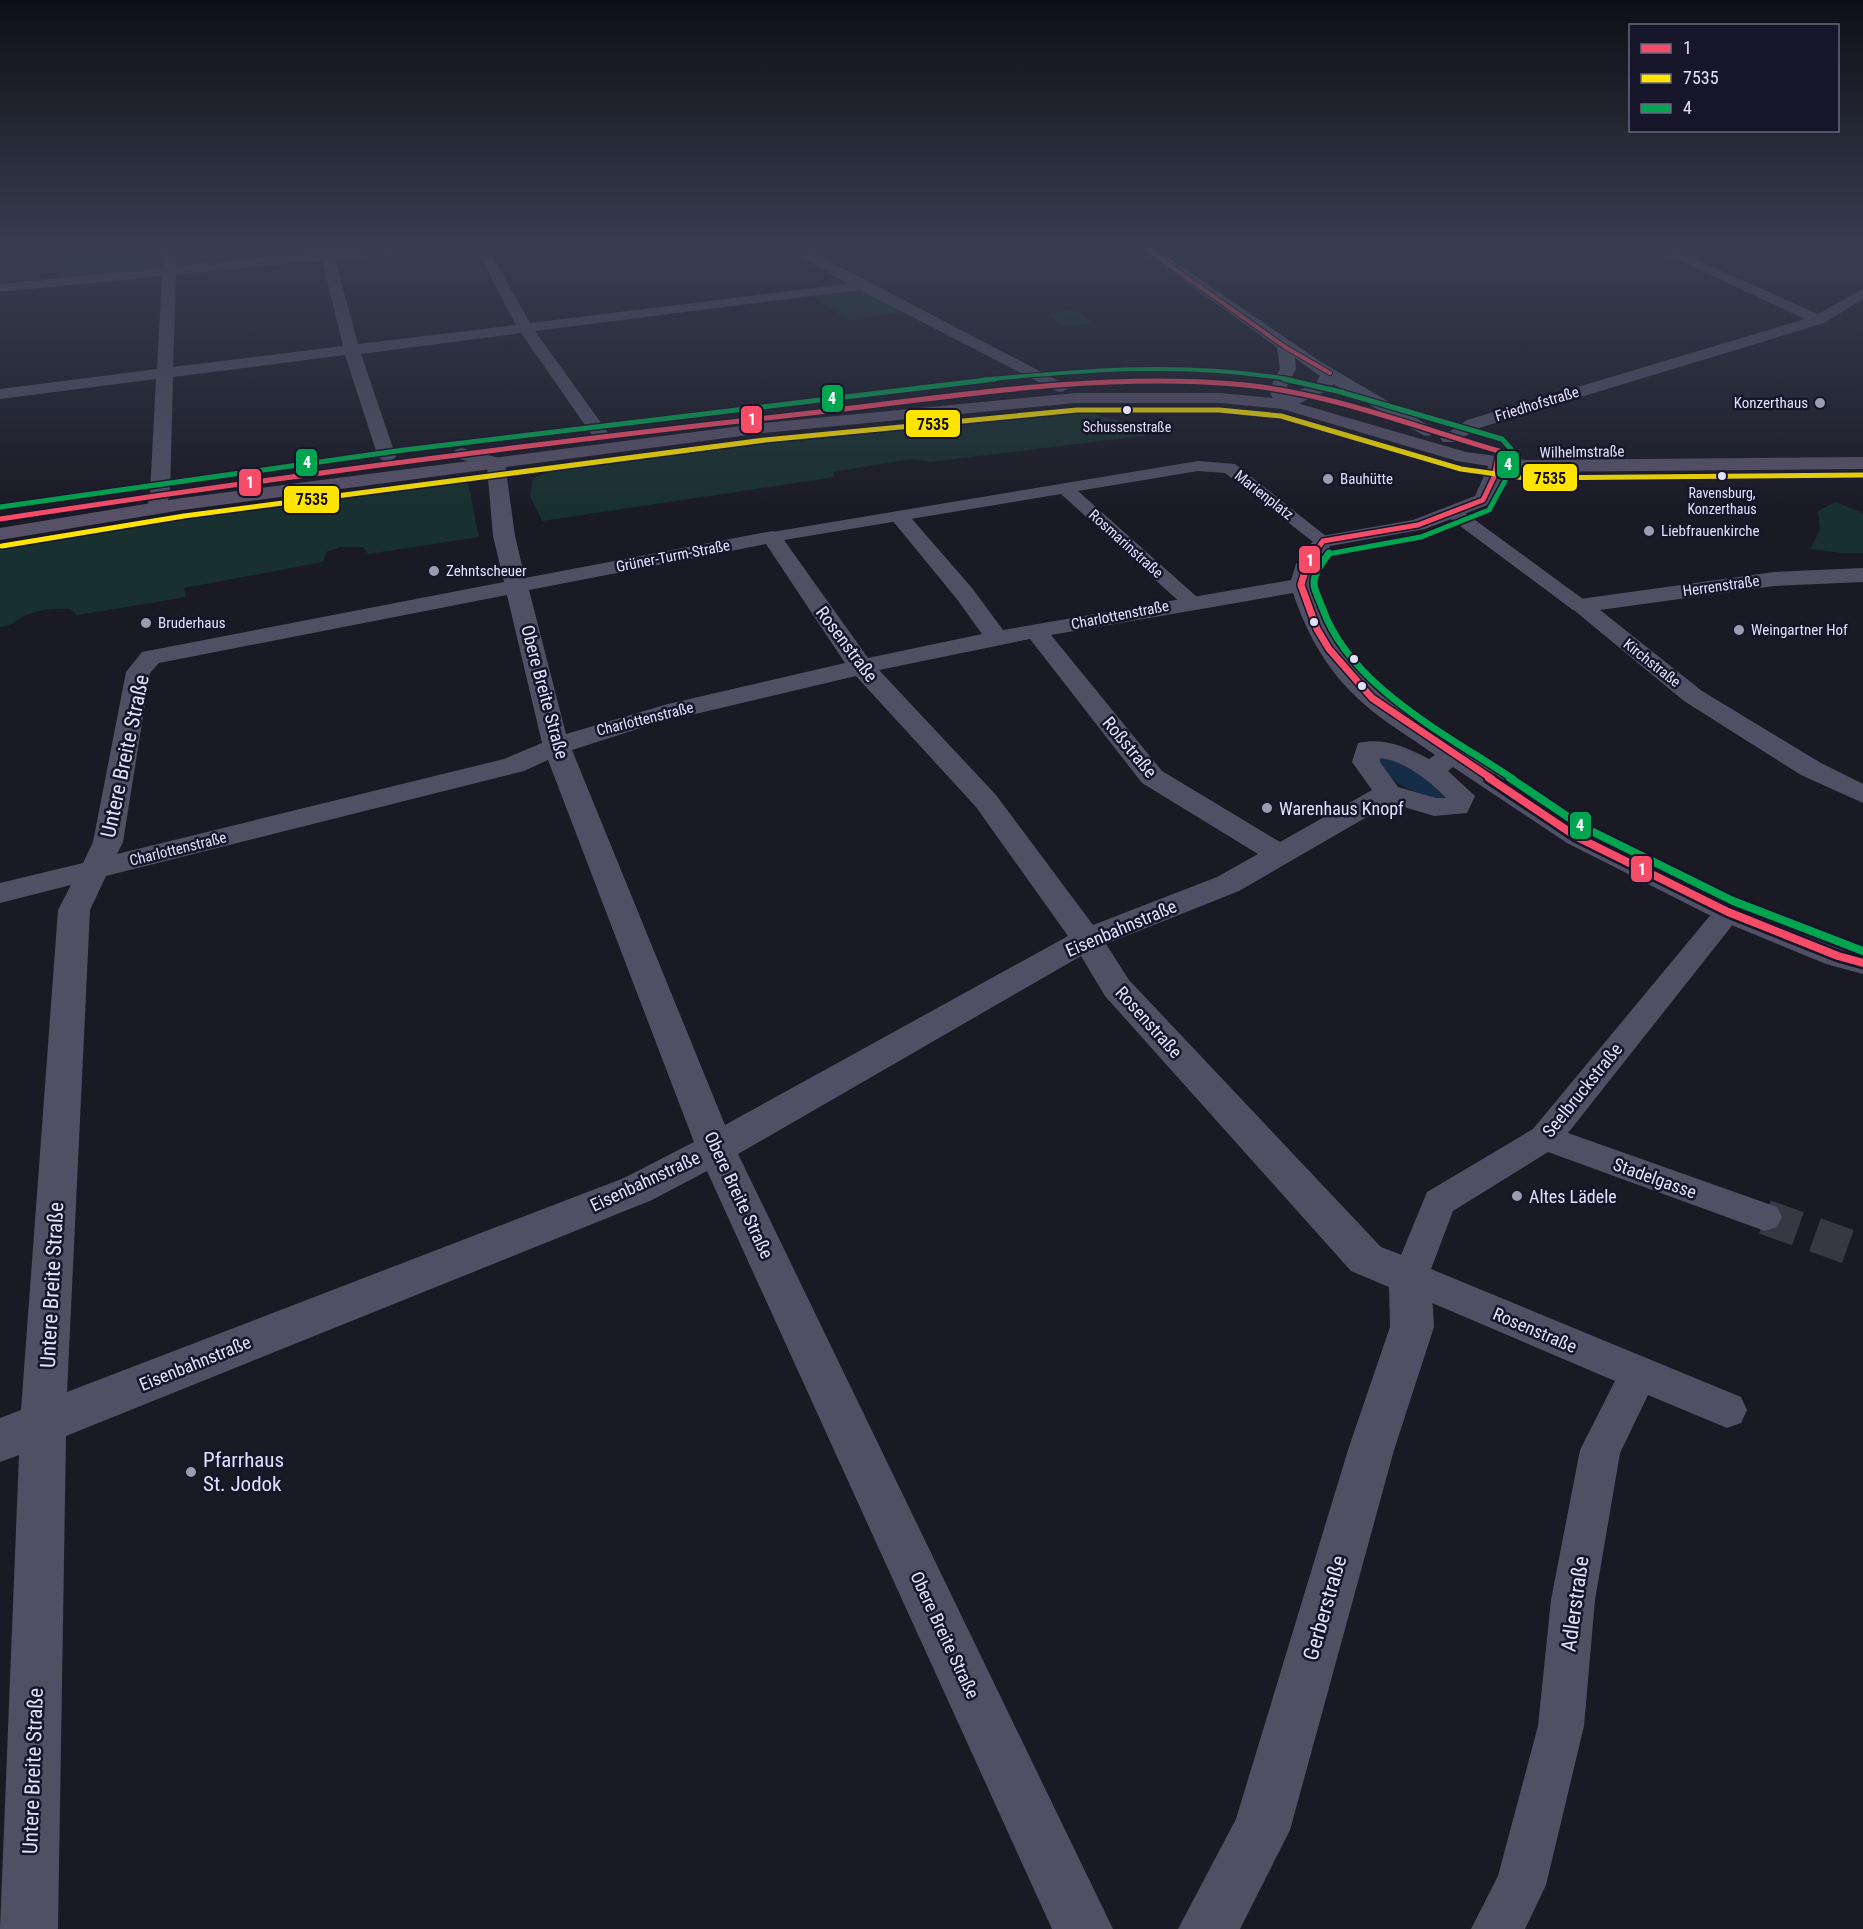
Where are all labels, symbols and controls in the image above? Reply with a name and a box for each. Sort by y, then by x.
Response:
legend [1629,24,1839,132]
text: 1 [1683,37,1692,58]
text: 7535 [1683,67,1719,88]
text: 4 [1683,97,1692,118]
street label: Friedhofstraße [1493,383,1581,425]
line badge: 4 [821,384,844,413]
text: 4 [828,389,836,408]
place label: Konzerthaus [1734,394,1808,412]
marker: Konzerthaus [1813,396,1827,410]
marker: Schussenstraße [1121,404,1133,416]
line badge: 1 [740,405,763,434]
line badge: 7535 [905,409,961,438]
text: 1 [748,410,756,429]
text: 7535 [917,415,949,434]
place label: Schussenstraße [1083,419,1172,435]
street label: Wilhelmstraße [1539,442,1625,462]
line badge: 4 [295,448,318,477]
line badge: 4 [1496,450,1520,479]
text: 4 [303,453,311,472]
text: 4 [1504,455,1512,474]
line badge: 7535 [1522,463,1578,492]
street label: Marienplatz [1231,466,1297,524]
line badge: 1 [238,468,262,497]
text: 7535 [1534,469,1566,488]
place label: Bauhütte [1340,470,1393,488]
marker: Ravensburg, Konzerthaus [1716,470,1728,482]
marker: Bauhütte [1321,472,1335,486]
text: 1 [246,473,254,492]
line badge: 7535 [283,485,340,514]
place label: Ravensburg, Konzerthaus [1687,485,1757,517]
text: 7535 [296,490,328,509]
street label: Rosmarinstraße [1085,506,1167,582]
place label: Liebfrauenkirche [1661,522,1760,540]
marker: Liebfrauenkirche [1642,524,1656,538]
street label: Grüner-Turm-Straße [614,536,732,576]
line badge: 1 [1298,545,1321,574]
text: 1 [1306,551,1314,570]
place label: Zehntscheuer [446,562,527,580]
marker: Zehntscheuer [427,564,441,578]
street label: Herrenstraße [1682,572,1760,600]
street label: Charlottenstraße [1070,597,1170,633]
street label: Rosenstraße [812,602,882,686]
place label: Bruderhaus [158,614,226,632]
marker: Bruderhaus [139,616,153,630]
unlabelled marker [1308,616,1320,628]
place label: Weingartner Hof [1751,621,1848,639]
street label: Obere Breite Straße [517,623,573,761]
marker: Weingartner Hof [1732,623,1746,637]
street label: Kirchstraße [1620,635,1684,691]
unlabelled marker [1348,653,1360,665]
street label: Untere Breite Straße [96,672,154,840]
unlabelled marker [1356,680,1368,692]
street label: Charlottenstraße [595,698,695,740]
street label: Roßstraße [1098,712,1162,782]
place label: Warenhaus Knopf [1279,798,1404,819]
marker: Warenhaus Knopf [1260,801,1274,815]
line badge: 4 [1569,811,1592,840]
text: 4 [1576,816,1584,835]
street label: Charlottenstraße [128,828,228,870]
line badge: 1 [1630,855,1653,883]
text: 1 [1638,860,1646,879]
street label: Eisenbahnstraße [1062,895,1180,961]
street label: Rosenstraße [1111,982,1187,1062]
street label: Seelbruckstraße [1538,1039,1626,1141]
street label: Obere Breite Straße [700,1128,778,1262]
street label: Eisenbahnstraße [587,1146,703,1216]
street label: Stadelgasse [1610,1153,1700,1203]
place label: Altes Lädele [1529,1186,1617,1207]
marker: Altes Lädele [1510,1189,1524,1203]
street label: Untere Breite Straße [36,1201,68,1369]
street label: Rosenstraße [1490,1303,1580,1357]
street label: Eisenbahnstraße [136,1331,254,1395]
place label: Pfarrhaus St. Jodok [203,1448,284,1496]
marker: Pfarrhaus St. Jodok [184,1465,198,1479]
street label: Gerberstraße [1299,1553,1351,1663]
street label: Adlerstraße [1556,1555,1594,1653]
street label: Obere Breite Straße [906,1568,984,1702]
street label: Untere Breite Straße [18,1687,48,1854]

